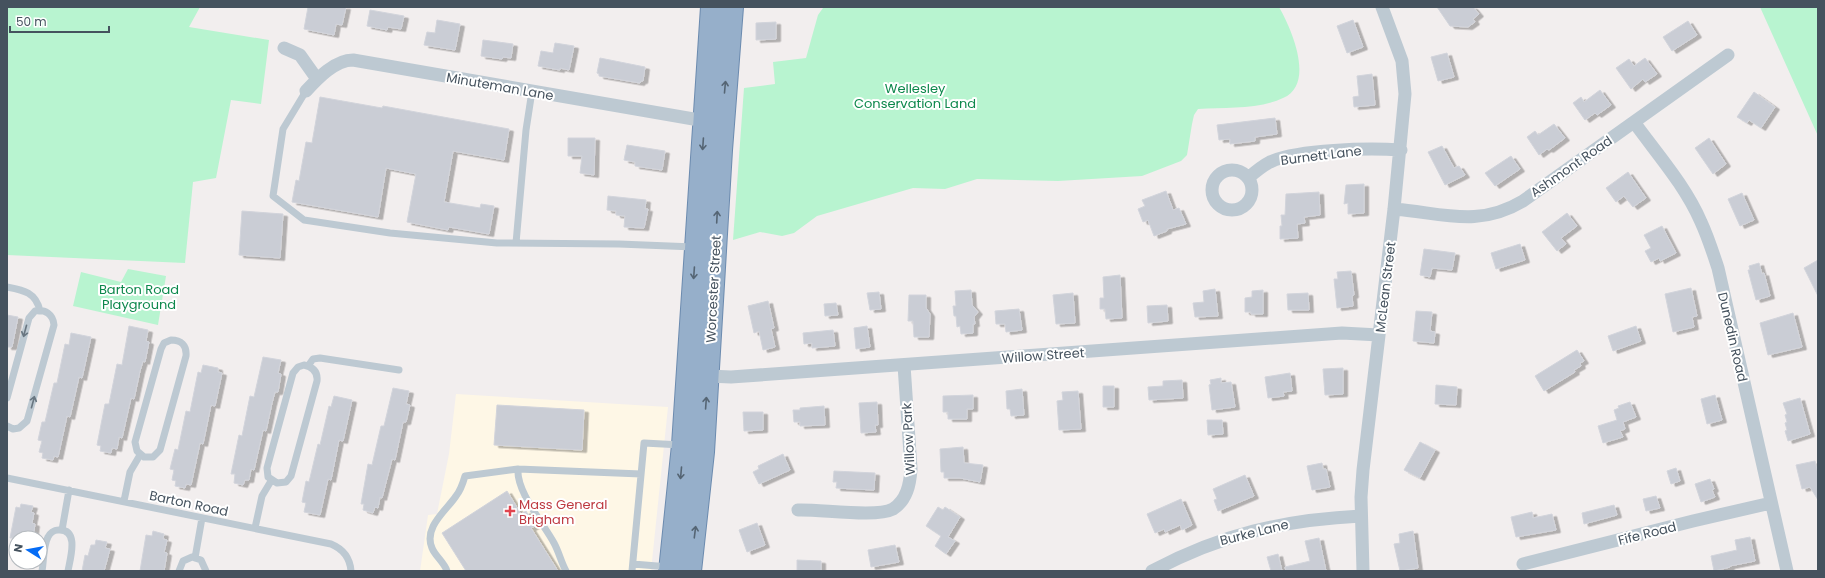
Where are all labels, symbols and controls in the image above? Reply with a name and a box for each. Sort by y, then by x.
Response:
scale bar [10,8,109,34]
text: 50 m [16,13,47,30]
street label: Minuteman Lane [445,68,555,105]
park label: Wellesley Conservation Land [854,79,976,113]
one-way arrow [722,81,729,94]
street label: Ashmont Road [1527,131,1616,202]
one-way arrow [700,137,707,150]
street label: Burnett Lane [1280,141,1363,170]
one-way arrow [713,211,720,224]
street label: Worcester Street [701,234,726,343]
street label: McLean Street [1370,240,1401,334]
one-way arrow [691,266,698,279]
park label: Barton Road Playground [99,280,179,314]
street label: Dunedin Road [1713,290,1752,384]
one-way arrow [21,324,28,337]
street label: Willow Street [1001,343,1085,368]
one-way arrow [30,396,37,409]
one-way arrow [702,397,709,410]
street label: Willow Park [897,402,920,476]
one-way arrow [677,466,685,479]
street label: Barton Road [148,486,230,521]
place label: Mass General Brigham [519,495,607,529]
marker: Mass General Brigham [504,505,516,517]
street label: Burke Lane [1218,515,1290,550]
street label: Fife Road [1616,517,1678,550]
one-way arrow [691,526,699,539]
north arrow [8,530,48,570]
text: N [10,543,27,554]

